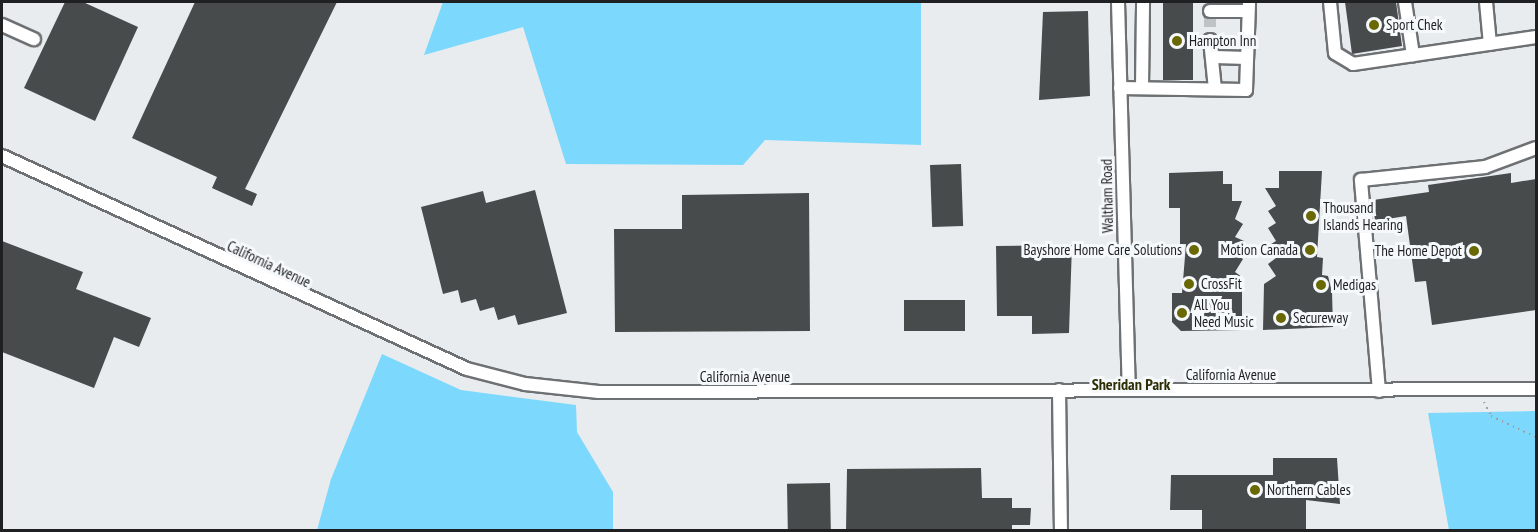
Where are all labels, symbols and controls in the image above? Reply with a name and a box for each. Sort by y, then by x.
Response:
place label: Sport Chek [1386,16,1443,34]
marker: Sport Chek [1367,18,1381,32]
place label: Hampton Inn [1189,32,1256,50]
marker: Hampton Inn [1170,34,1184,48]
street label: Waltham Road [1097,159,1117,233]
place label: Thousand Islands Hearing [1323,198,1403,233]
marker: Thousand Islands Hearing [1304,209,1318,223]
street label: California Avenue [224,237,314,291]
place label: Bayshore Home Care Solutions [1023,241,1182,259]
place label: Motion Canada [1221,241,1298,259]
place label: The Home Depot [1374,242,1462,260]
marker: Bayshore Home Care Solutions [1187,243,1201,257]
marker: Motion Canada [1303,243,1317,257]
marker: The Home Depot [1467,244,1481,258]
place label: CrossFit [1201,275,1242,293]
place label: Medigas [1333,276,1376,294]
marker: CrossFit [1182,277,1196,291]
marker: Medigas [1314,278,1328,292]
place label: All You Need Music [1194,295,1254,330]
marker: All You Need Music [1175,306,1189,320]
place label: Secureway [1293,309,1348,327]
marker: Secureway [1274,311,1288,325]
street label: California Avenue [1186,366,1276,384]
street label: California Avenue [700,368,790,386]
district label: Sheridan Park [1092,374,1170,394]
place label: Northern Cables [1267,481,1351,499]
marker: Northern Cables [1248,483,1262,497]

